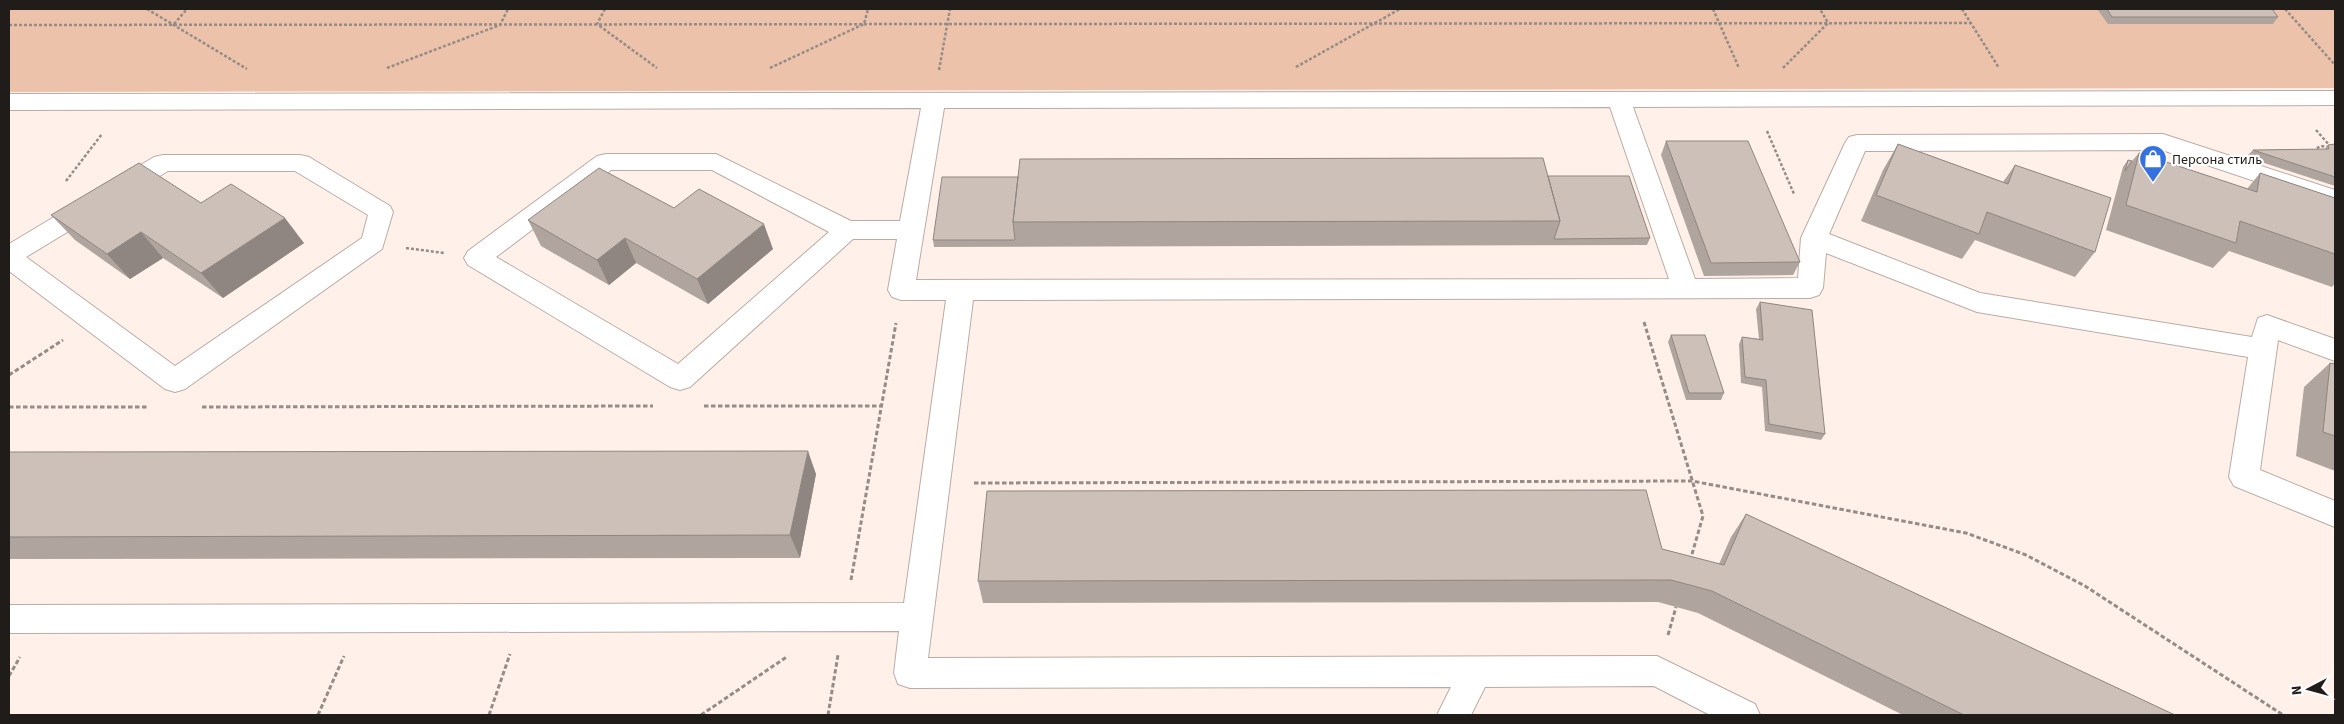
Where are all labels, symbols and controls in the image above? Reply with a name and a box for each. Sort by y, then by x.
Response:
shop icon: Персона стиль [2138,144,2168,183]
place label: Персона стиль [2172,150,2262,170]
north arrow [2284,664,2334,714]
text: N [2287,685,2307,696]

